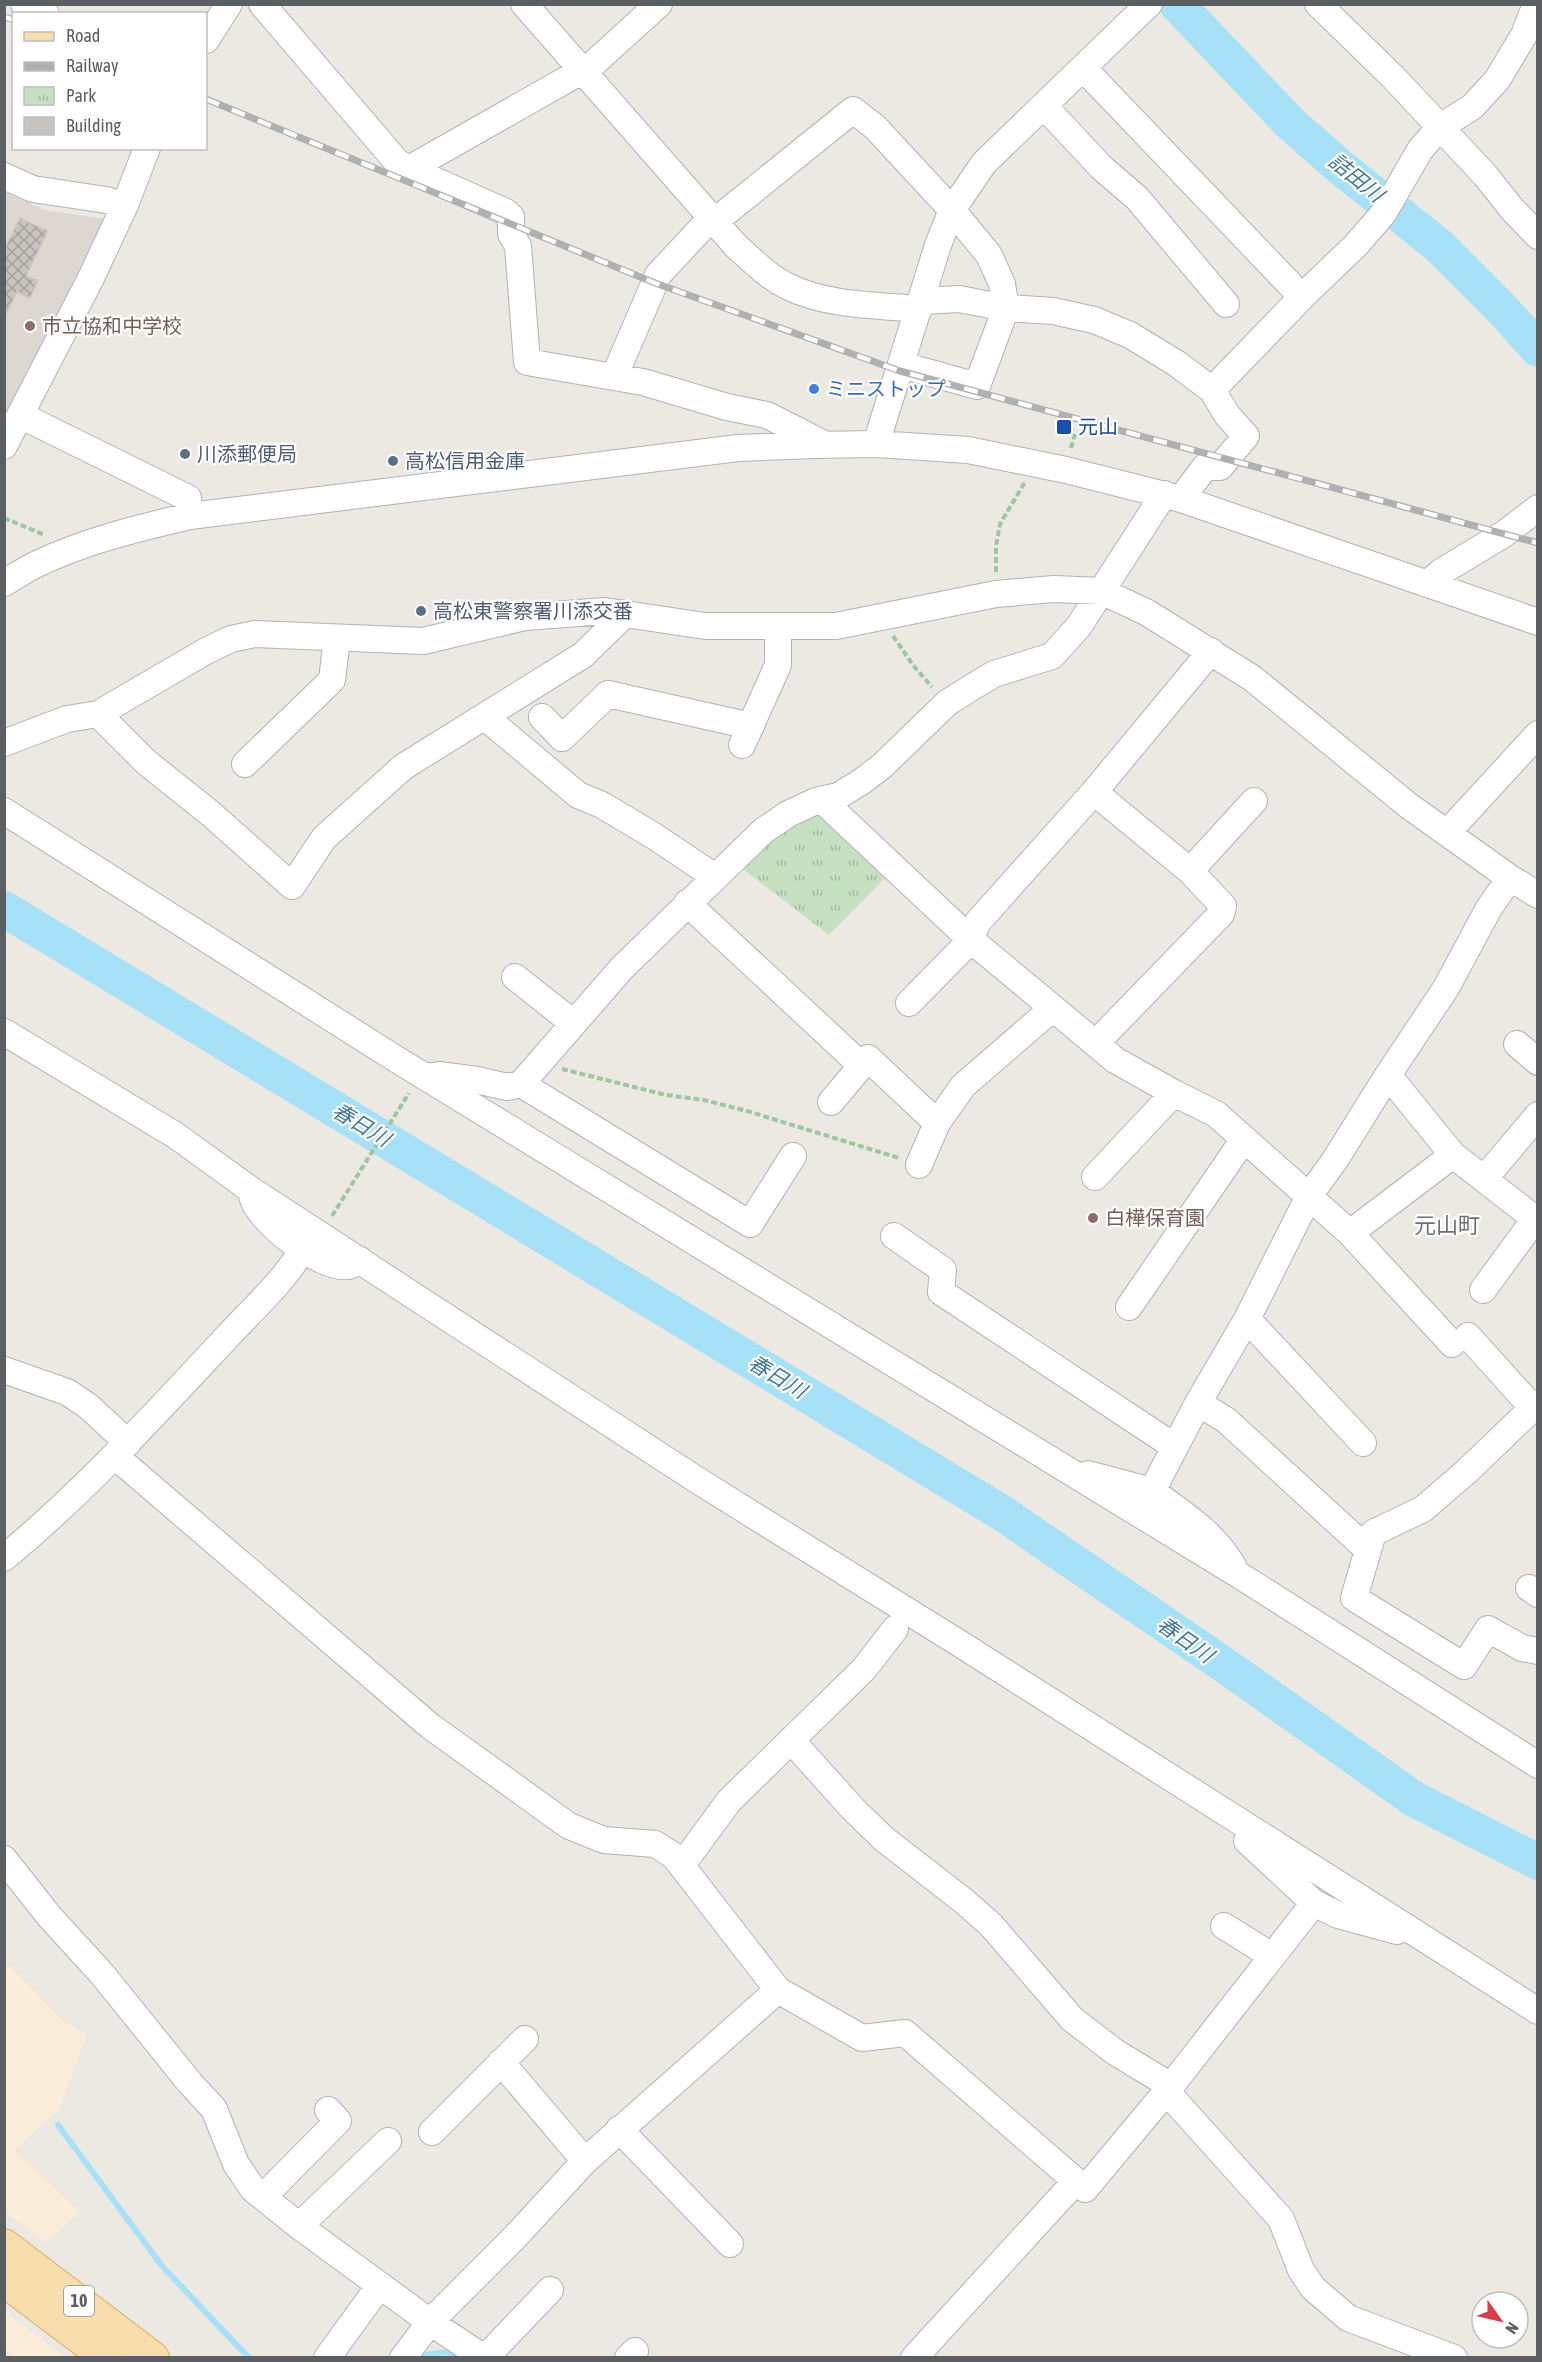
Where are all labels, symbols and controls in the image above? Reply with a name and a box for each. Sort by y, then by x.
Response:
legend [12,12,207,150]
text: Road [66,25,100,46]
text: Railway [66,55,118,76]
text: Park [66,85,96,106]
text: Building [66,115,121,136]
water label: 詰田川 [1325,148,1390,208]
place label: 市立協和中学校 [42,314,182,337]
marker: 市立協和中学校 [23,319,37,333]
place label: ミニストップ [826,377,946,400]
marker: ミニストップ [807,382,821,396]
place label: 元山 [1078,415,1118,438]
marker: 元山 [1055,418,1073,436]
place label: 川添郵便局 [197,442,297,465]
marker: 川添郵便局 [178,447,192,461]
place label: 高松信用金庫 [405,449,525,472]
marker: 高松信用金庫 [386,454,400,468]
place label: 高松東警察署川添交番 [433,599,633,622]
marker: 高松東警察署川添交番 [414,604,428,618]
water label: 春日川 [328,1098,396,1152]
place label: 白樺保育園 [1105,1206,1205,1229]
marker: 白樺保育園 [1086,1211,1100,1225]
district label: 元山町 [1414,1212,1480,1238]
water label: 春日川 [744,1350,812,1404]
water label: 春日川 [1153,1611,1220,1668]
road number: 10 [64,2286,94,2316]
north arrow [1470,2290,1530,2350]
text: N [1502,2319,1523,2337]

